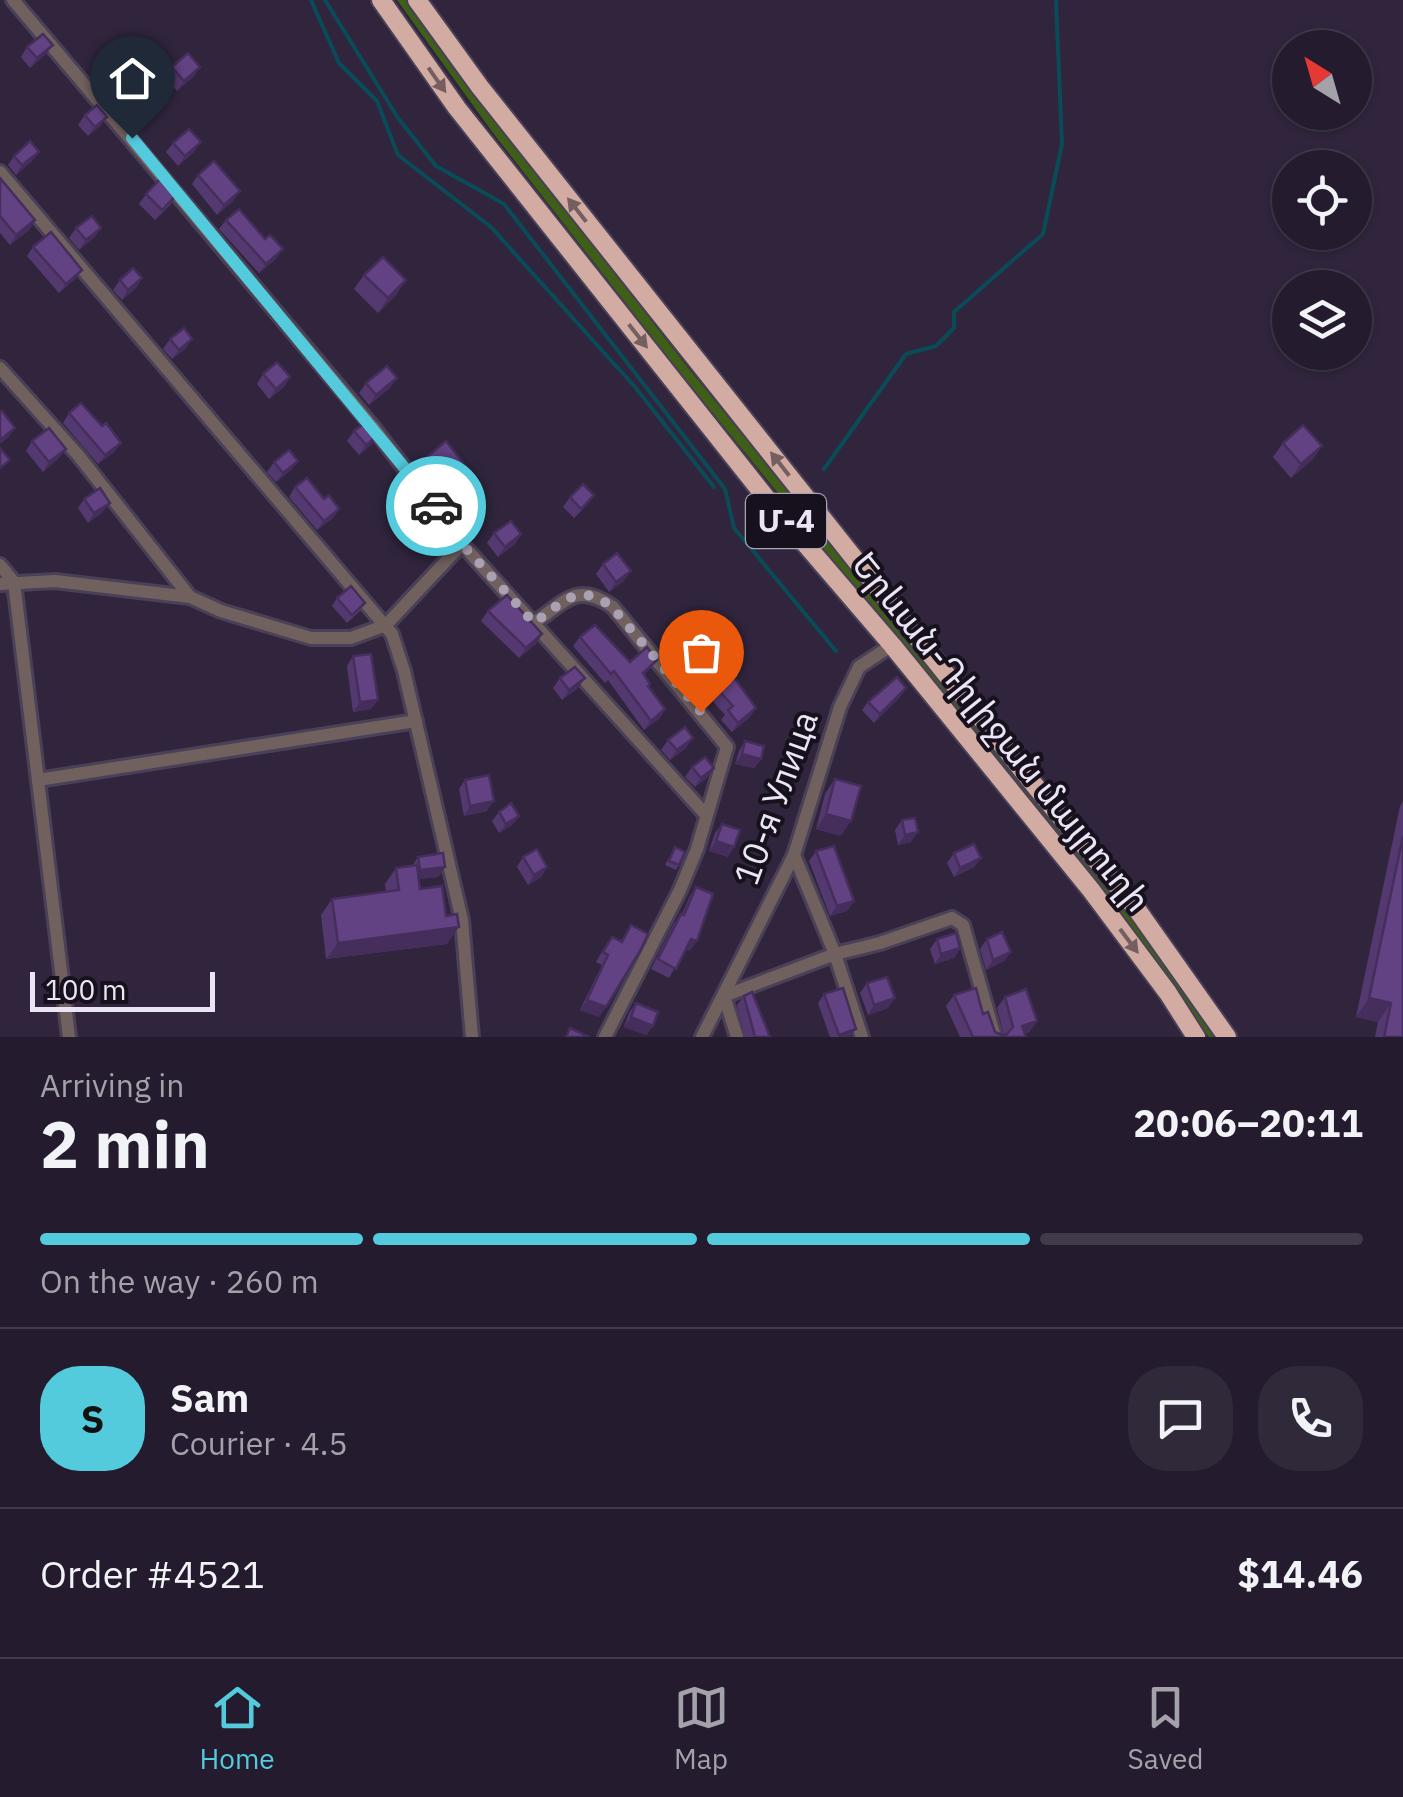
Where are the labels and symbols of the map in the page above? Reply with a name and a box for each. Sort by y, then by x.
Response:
north arrow [1272,30,1372,130]
pin [90,36,175,139]
one-way arrow [427,67,446,93]
one-way arrow [567,197,588,223]
one-way arrow [627,322,648,348]
one-way arrow [770,451,791,477]
courier [386,456,486,556]
road number: Մ-4 [746,494,826,548]
street label: Երևան-Դիլիջան մայրուղի [842,542,1161,921]
pin [659,610,744,713]
street label: 10-я Улица [722,704,828,891]
one-way arrow [1119,928,1139,954]
scale bar [30,967,215,1011]

